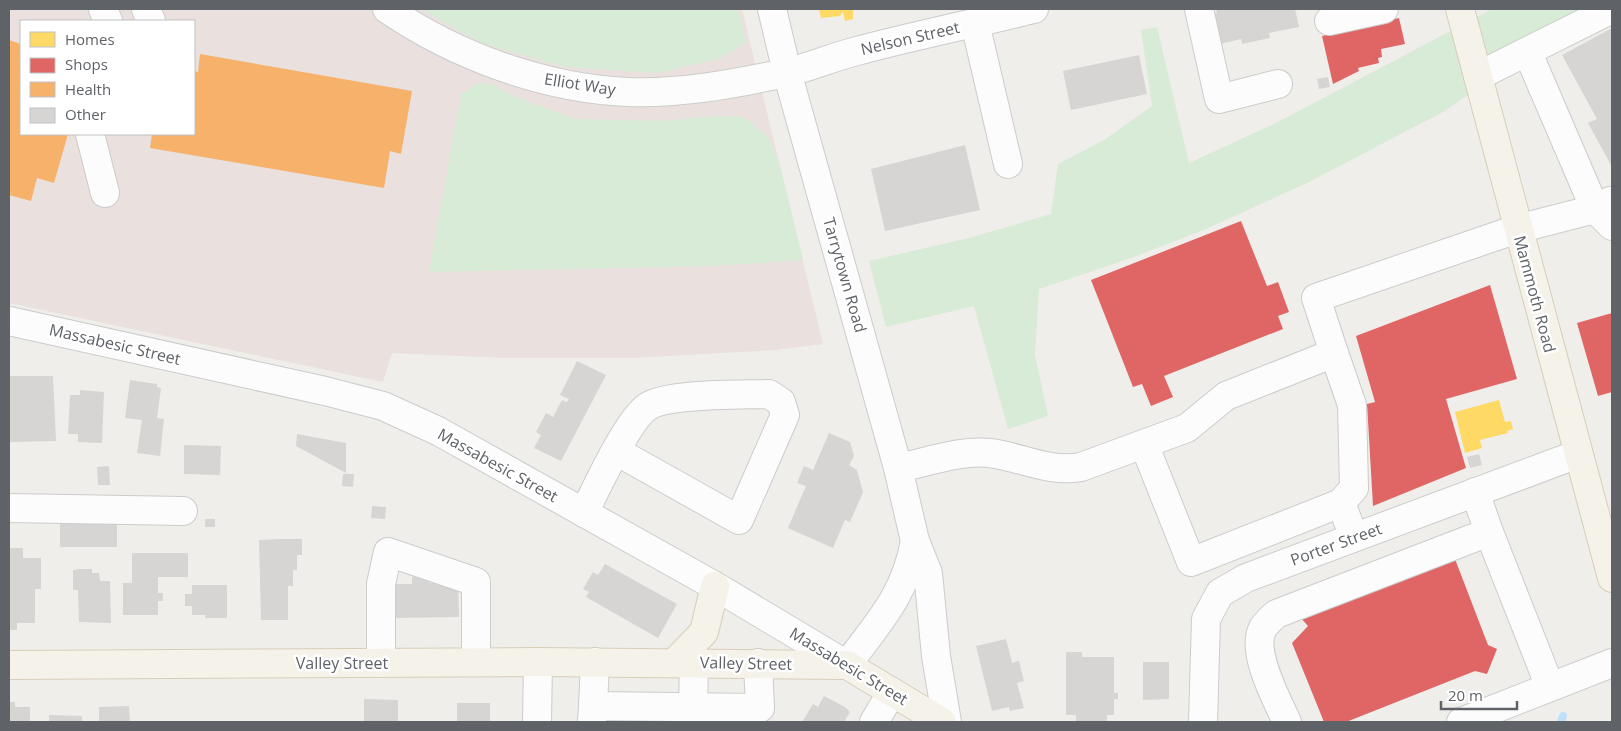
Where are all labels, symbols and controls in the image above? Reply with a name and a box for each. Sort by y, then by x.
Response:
street label: Nelson Street [858,16,962,60]
legend [20,20,195,135]
text: Homes [65,29,115,49]
text: Shops [65,54,108,74]
street label: Elliot Way [543,67,618,101]
text: Health [65,79,111,99]
text: Other [65,104,106,124]
street label: Tarrytown Road [818,215,872,335]
street label: Mammoth Road [1509,233,1561,355]
street label: Massabesic Street [47,318,183,370]
street label: Massabesic Street [434,423,562,507]
street label: Porter Street [1287,517,1385,571]
street label: Massabesic Street [786,622,913,710]
street label: Valley Street [700,651,793,675]
street label: Valley Street [296,652,388,674]
scale bar [1441,678,1517,710]
text: 20 m [1448,685,1483,705]

